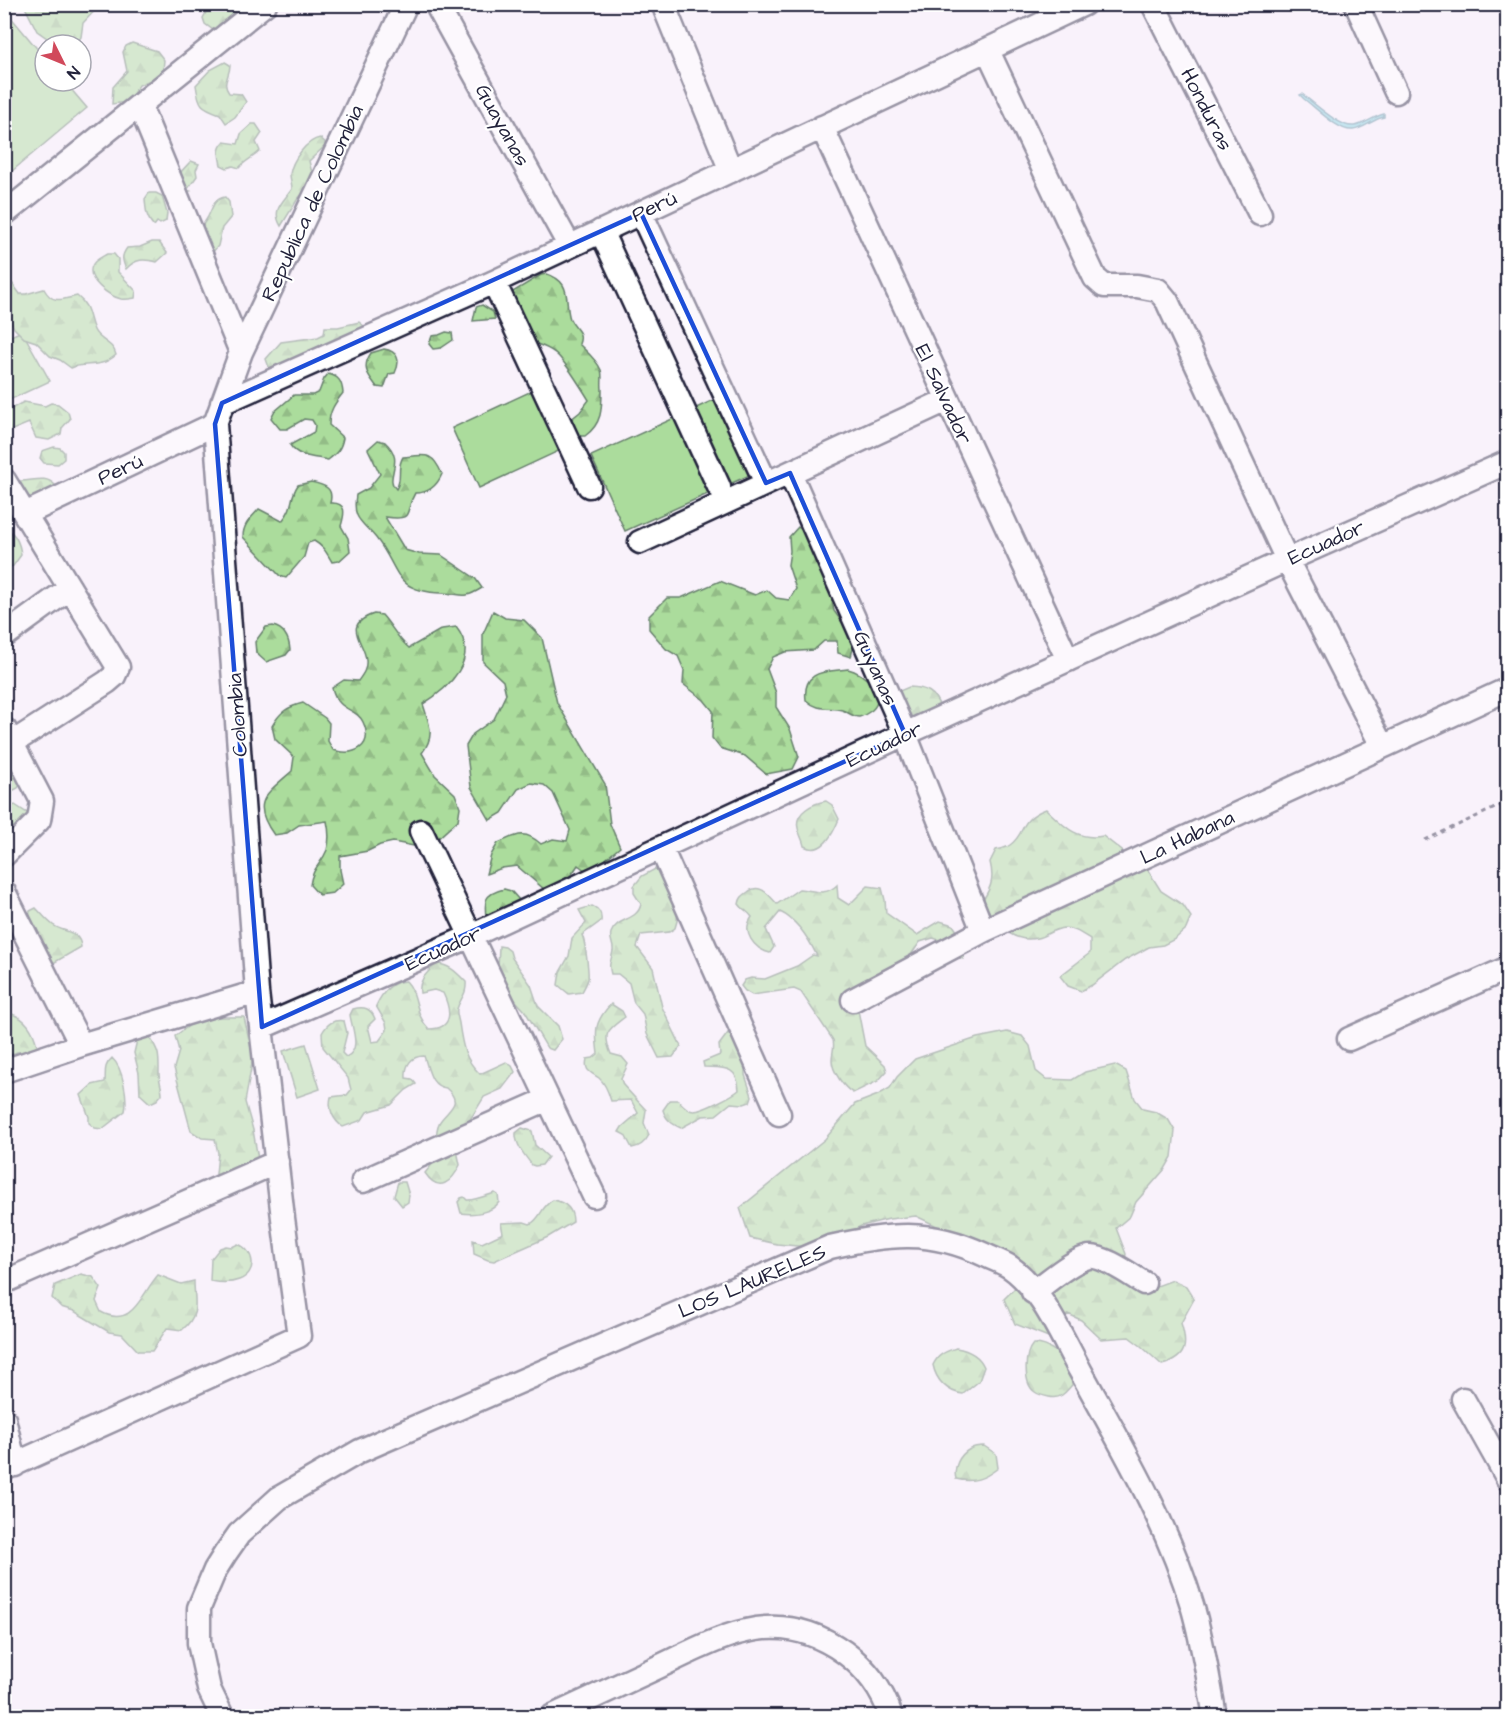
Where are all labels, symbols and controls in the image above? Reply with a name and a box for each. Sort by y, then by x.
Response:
north arrow [33,33,93,93]
text: N [62,61,85,84]
street label: Honduras [1173,63,1240,156]
street label: Guayanas [466,79,537,173]
street label: Republica de Colombia [254,100,372,307]
street label: Perú [627,183,682,230]
street label: El Salvador [908,339,980,449]
street label: Perú [93,446,148,493]
street label: Ecuador [1283,513,1370,572]
street label: Guyanas [844,626,905,711]
street label: Colombia [220,672,255,758]
street label: Ecuador [841,714,928,775]
street label: La Habana [1135,803,1239,872]
street label: Ecuador [400,919,487,978]
street label: LOS LAURELES [674,1237,831,1326]

